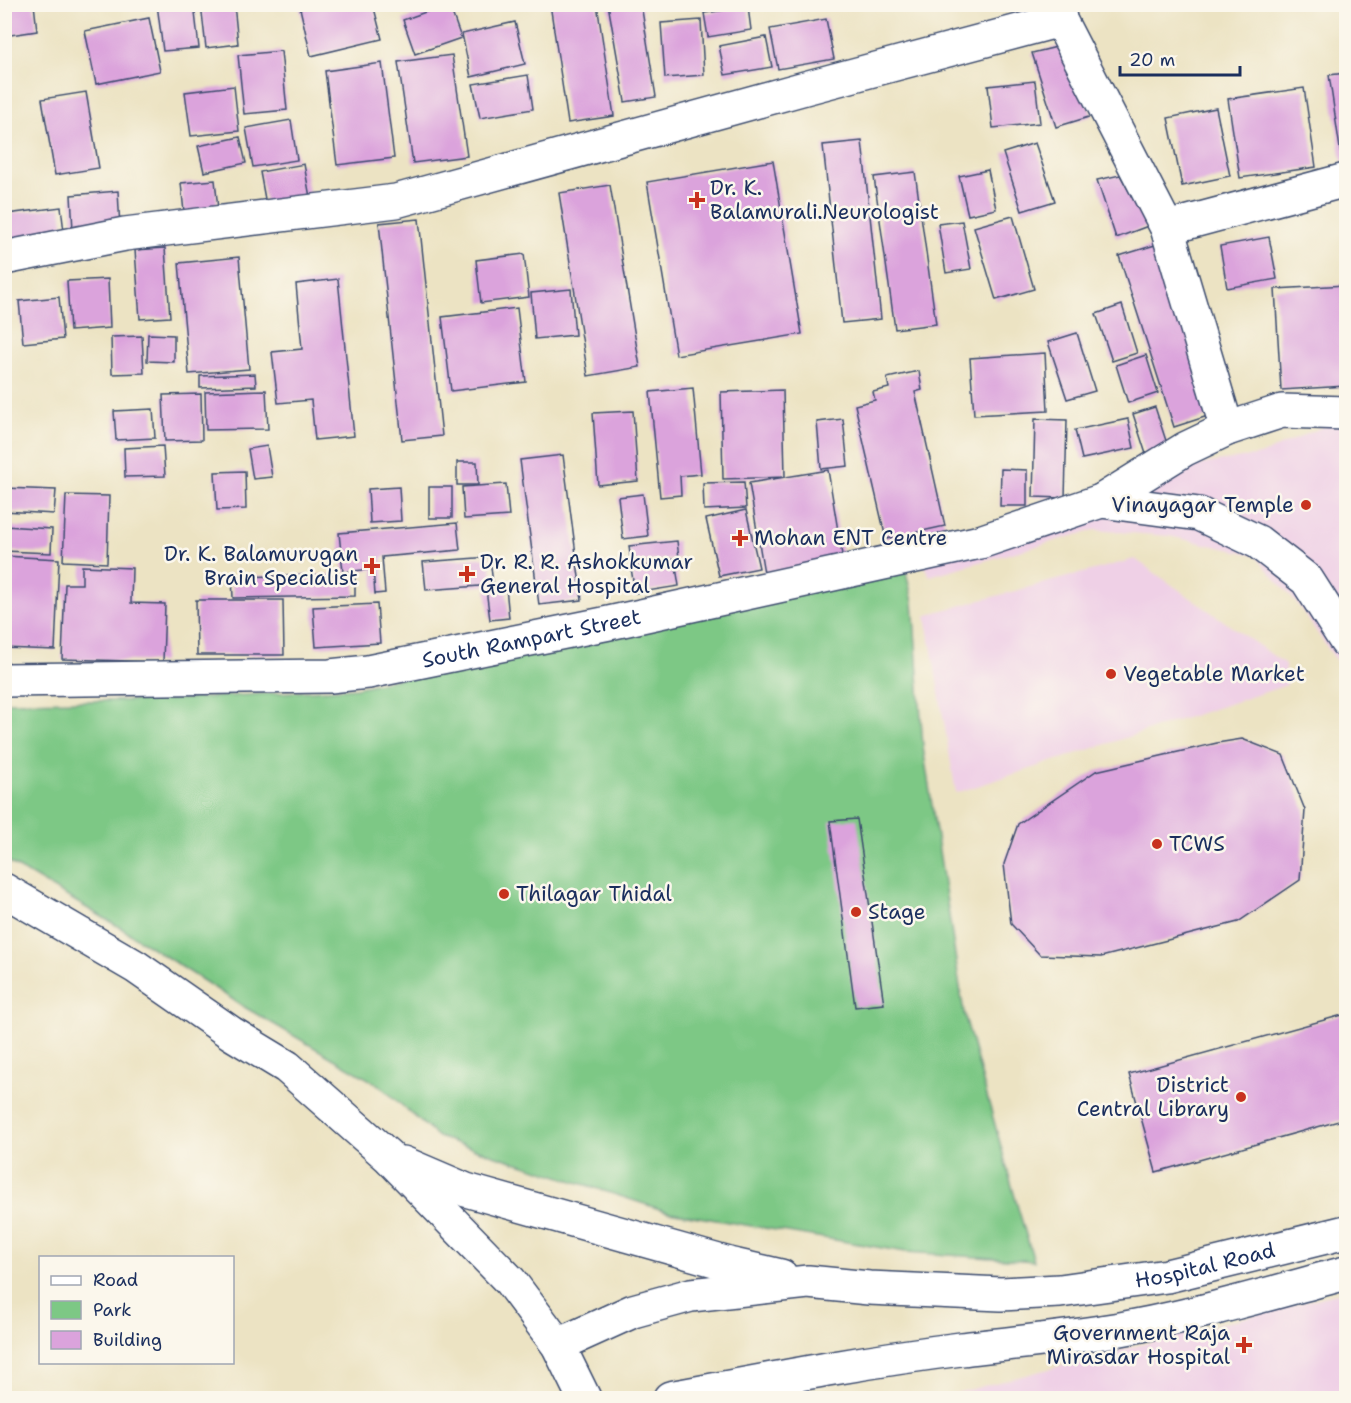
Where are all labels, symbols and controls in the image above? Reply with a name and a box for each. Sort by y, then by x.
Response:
scale bar [1120,39,1240,77]
text: 20 m [1129,48,1175,72]
place label: Dr. K. Balamurali.Neurologist [710,174,939,226]
marker: Dr. K. Balamurali.Neurologist [688,191,706,209]
place label: Vinayagar Temple [1111,491,1294,519]
marker: Vinayagar Temple [1299,498,1313,512]
place label: Mohan ENT Centre [754,524,947,552]
marker: Mohan ENT Centre [731,529,749,547]
place label: Dr. K. Balamurugan Brain Specialist [164,540,358,592]
place label: Dr. R. R. Ashokkumar General Hospital [480,548,693,600]
marker: Dr. K. Balamurugan Brain Specialist [363,557,381,575]
marker: Dr. R. R. Ashokkumar General Hospital [458,565,476,583]
street label: South Rampart Street [420,602,643,675]
place label: Vegetable Market [1123,660,1305,688]
marker: Vegetable Market [1104,667,1118,681]
place label: TCWS [1169,830,1225,858]
marker: TCWS [1150,837,1164,851]
place label: Thilagar Thidal [516,880,672,908]
marker: Thilagar Thidal [497,887,511,901]
place label: Stage [868,898,926,926]
marker: Stage [849,905,863,919]
place label: District Central Library [1077,1071,1229,1123]
marker: District Central Library [1234,1090,1248,1104]
street label: Hospital Road [1133,1236,1278,1294]
legend [39,1256,234,1364]
text: Road [93,1268,138,1292]
text: Park [93,1298,132,1322]
place label: Government Raja Mirasdar Hospital [1046,1319,1231,1371]
text: Building [93,1328,162,1352]
marker: Government Raja Mirasdar Hospital [1235,1336,1253,1354]

